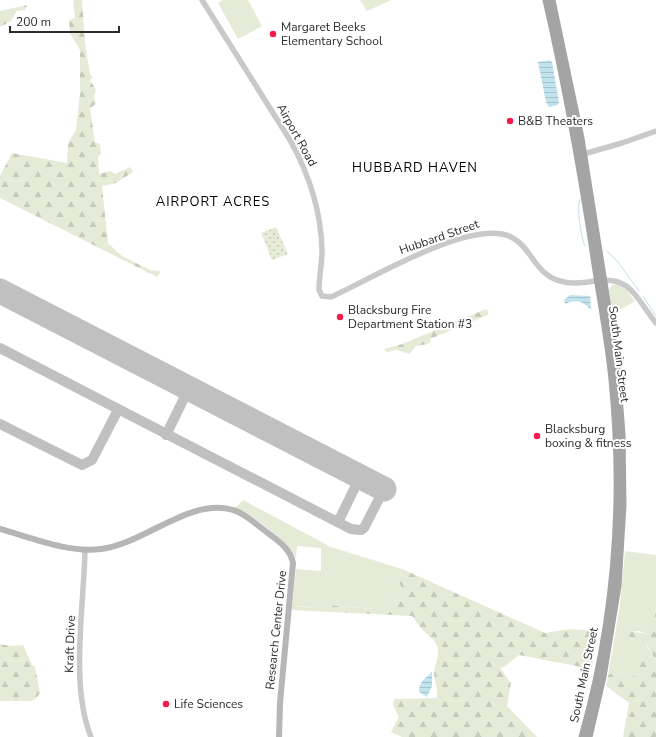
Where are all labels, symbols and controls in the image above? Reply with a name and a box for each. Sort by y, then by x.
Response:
scale bar [10,8,119,34]
text: 200 m [16,14,51,30]
place label: Margaret Beeks Elementary School [281,19,383,49]
marker: Margaret Beeks Elementary School [268,29,278,39]
street label: Airport Road [273,101,321,169]
place label: B&B Theaters [518,113,593,129]
marker: B&B Theaters [505,116,515,126]
district label: HUBBARD HAVEN [352,159,478,177]
district label: AIRPORT ACRES [156,193,270,211]
street label: Hubbard Street [397,216,482,258]
place label: Blacksburg Fire Department Station #3 [348,302,472,332]
street label: South Main Street [605,305,633,404]
marker: Blacksburg Fire Department Station #3 [335,312,345,322]
place label: Blacksburg boxing & fitness [545,421,632,451]
marker: Blacksburg boxing & fitness [532,431,542,441]
street label: Research Center Drive [262,570,290,690]
street label: Kraft Drive [61,615,79,673]
street label: South Main Street [566,625,602,724]
place label: Life Sciences [174,696,243,712]
marker: Life Sciences [161,699,171,709]

